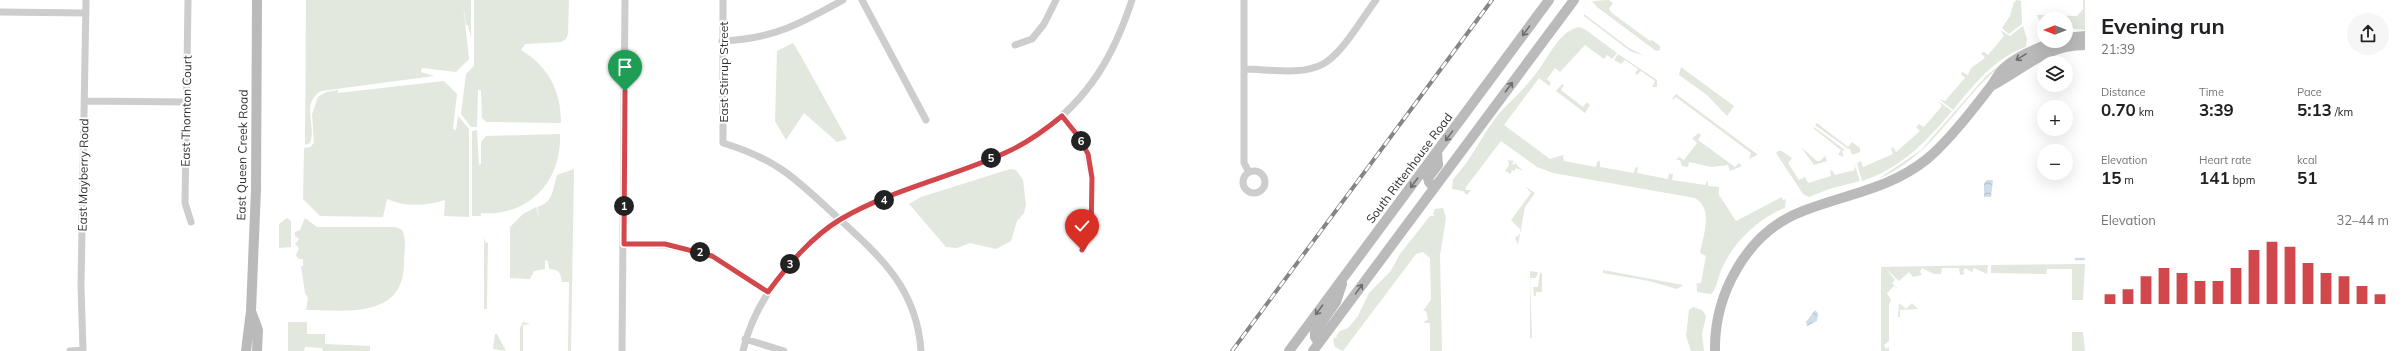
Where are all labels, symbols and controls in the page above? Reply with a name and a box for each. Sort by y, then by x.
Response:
north arrow [2037,12,2073,48]
map controls [2037,12,2073,180]
text: Evening run [2101,12,2225,40]
button: share [2347,13,2389,55]
street label: East Stirrup Street [716,21,731,123]
one-way arrow [1522,26,1530,37]
text: 21:39 [2101,41,2135,57]
pin [608,50,642,91]
one-way arrow [2015,53,2027,61]
street label: East Thornton Court [178,55,194,167]
icon: arrive [614,56,636,78]
button: layers [2037,56,2073,92]
one-way arrow [1504,82,1513,93]
text: Distance [2101,85,2145,99]
text: Time [2199,85,2224,99]
text: Pace [2297,85,2322,99]
street label: East Queen Creek Road [233,89,251,221]
text: 0.70 [2101,99,2136,120]
text: 3:39 [2199,99,2234,120]
text: 5:13 [2297,99,2332,120]
button: + [2037,100,2073,136]
text: km [2136,105,2154,119]
text: /km [2332,105,2353,119]
street label: South Rittenhouse Road [1363,110,1455,226]
street label: East Mayberry Road [75,118,91,232]
one-way arrow [1445,130,1453,141]
pin: 6 [1071,131,1091,151]
text: 6 [1078,134,1084,148]
button: − [2037,144,2073,180]
pin: 5 [981,148,1001,168]
text: 5 [988,151,994,165]
text: Elevation [2101,153,2148,167]
text: Heart rate [2199,153,2251,167]
text: kcal [2297,153,2317,167]
text: 15 [2101,167,2121,188]
text: 141 [2199,167,2230,188]
text: 51 [2297,167,2317,188]
text: m [2121,173,2134,187]
text: bpm [2230,173,2255,187]
one-way arrow [1410,178,1418,189]
pin: 4 [874,190,894,210]
text: 4 [881,193,887,207]
pin: 1 [614,196,634,216]
text: 1 [621,199,627,213]
pin [1065,209,1099,250]
text: Elevation [2101,212,2156,228]
text: 32–44 m [2336,212,2389,228]
icon: check [1071,215,1093,237]
pin: 2 [690,242,710,262]
text: 2 [697,245,703,259]
pin: 3 [780,254,800,274]
text: 3 [787,257,793,271]
one-way arrow [1355,284,1363,295]
one-way arrow [1315,304,1323,315]

